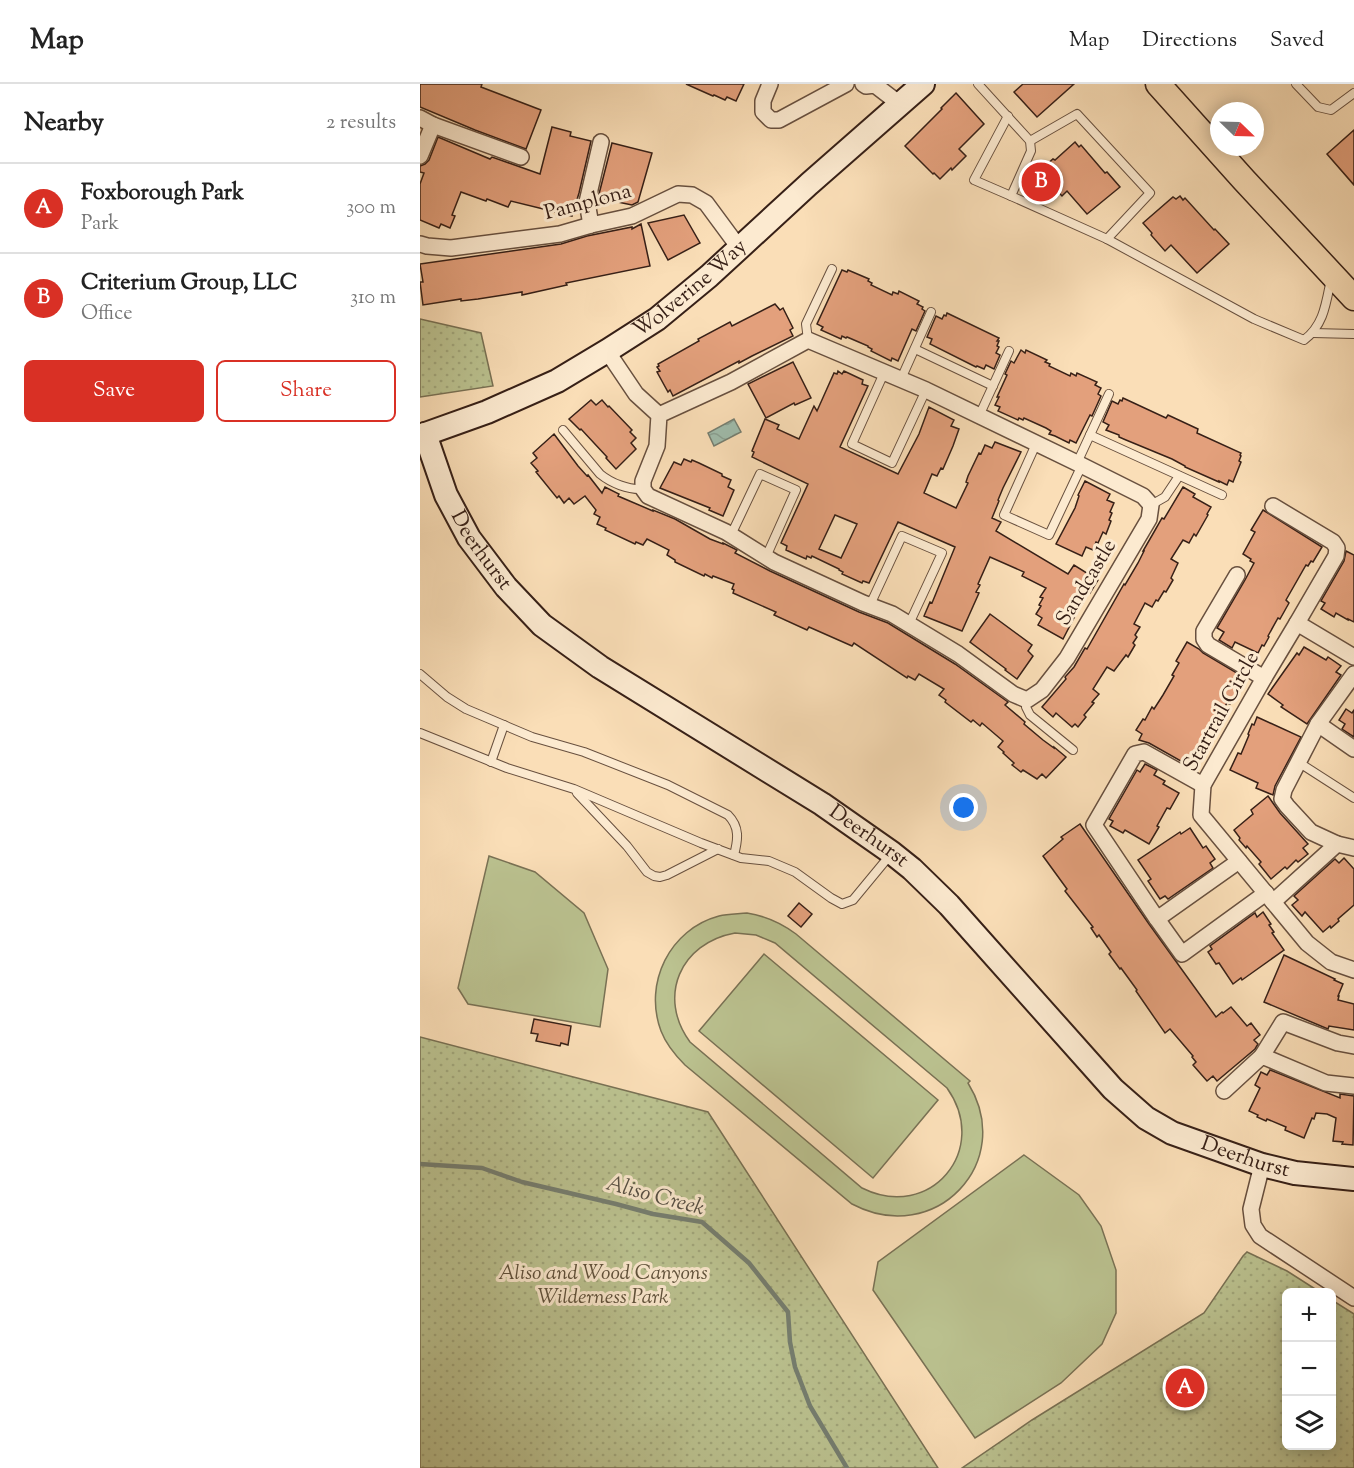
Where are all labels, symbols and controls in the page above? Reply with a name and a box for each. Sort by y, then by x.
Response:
text: Map [30,21,84,61]
text: Map [1069,26,1109,56]
text: Directions [1142,26,1237,56]
text: Saved [1270,26,1324,56]
north arrow [1210,102,1264,156]
text: Nearby [24,105,104,142]
text: 2 results [326,109,396,138]
pin: B [1022,160,1060,204]
street label: Pamplona [541,177,635,229]
text: Foxborough Park [81,178,244,210]
text: A [35,194,52,223]
text: 300 m [346,194,396,223]
text: Park [81,210,119,239]
street label: Wolverine Way [627,232,755,346]
text: Criterium Group, LLC [81,268,298,300]
text: B [37,284,50,313]
text: 310 m [350,284,396,313]
text: Office [81,300,133,329]
button: Save [24,360,204,422]
button: Share [216,360,396,422]
street label: Deerhurst [442,505,519,597]
street label: Sandcastle [1049,534,1125,632]
street label: Startrail Circle [1177,646,1267,778]
your location [949,793,978,822]
street label: Deerhurst [822,798,915,875]
street label: Deerhurst [1197,1129,1292,1186]
water label: Aliso Creek [602,1169,708,1225]
park label: Aliso and Wood Canyons Wilderness Park [498,1259,708,1313]
map controls [1282,1288,1336,1450]
button: + [1282,1288,1336,1342]
button: − [1282,1342,1336,1396]
pin: A [1166,1366,1204,1410]
button: layers [1282,1396,1336,1450]

